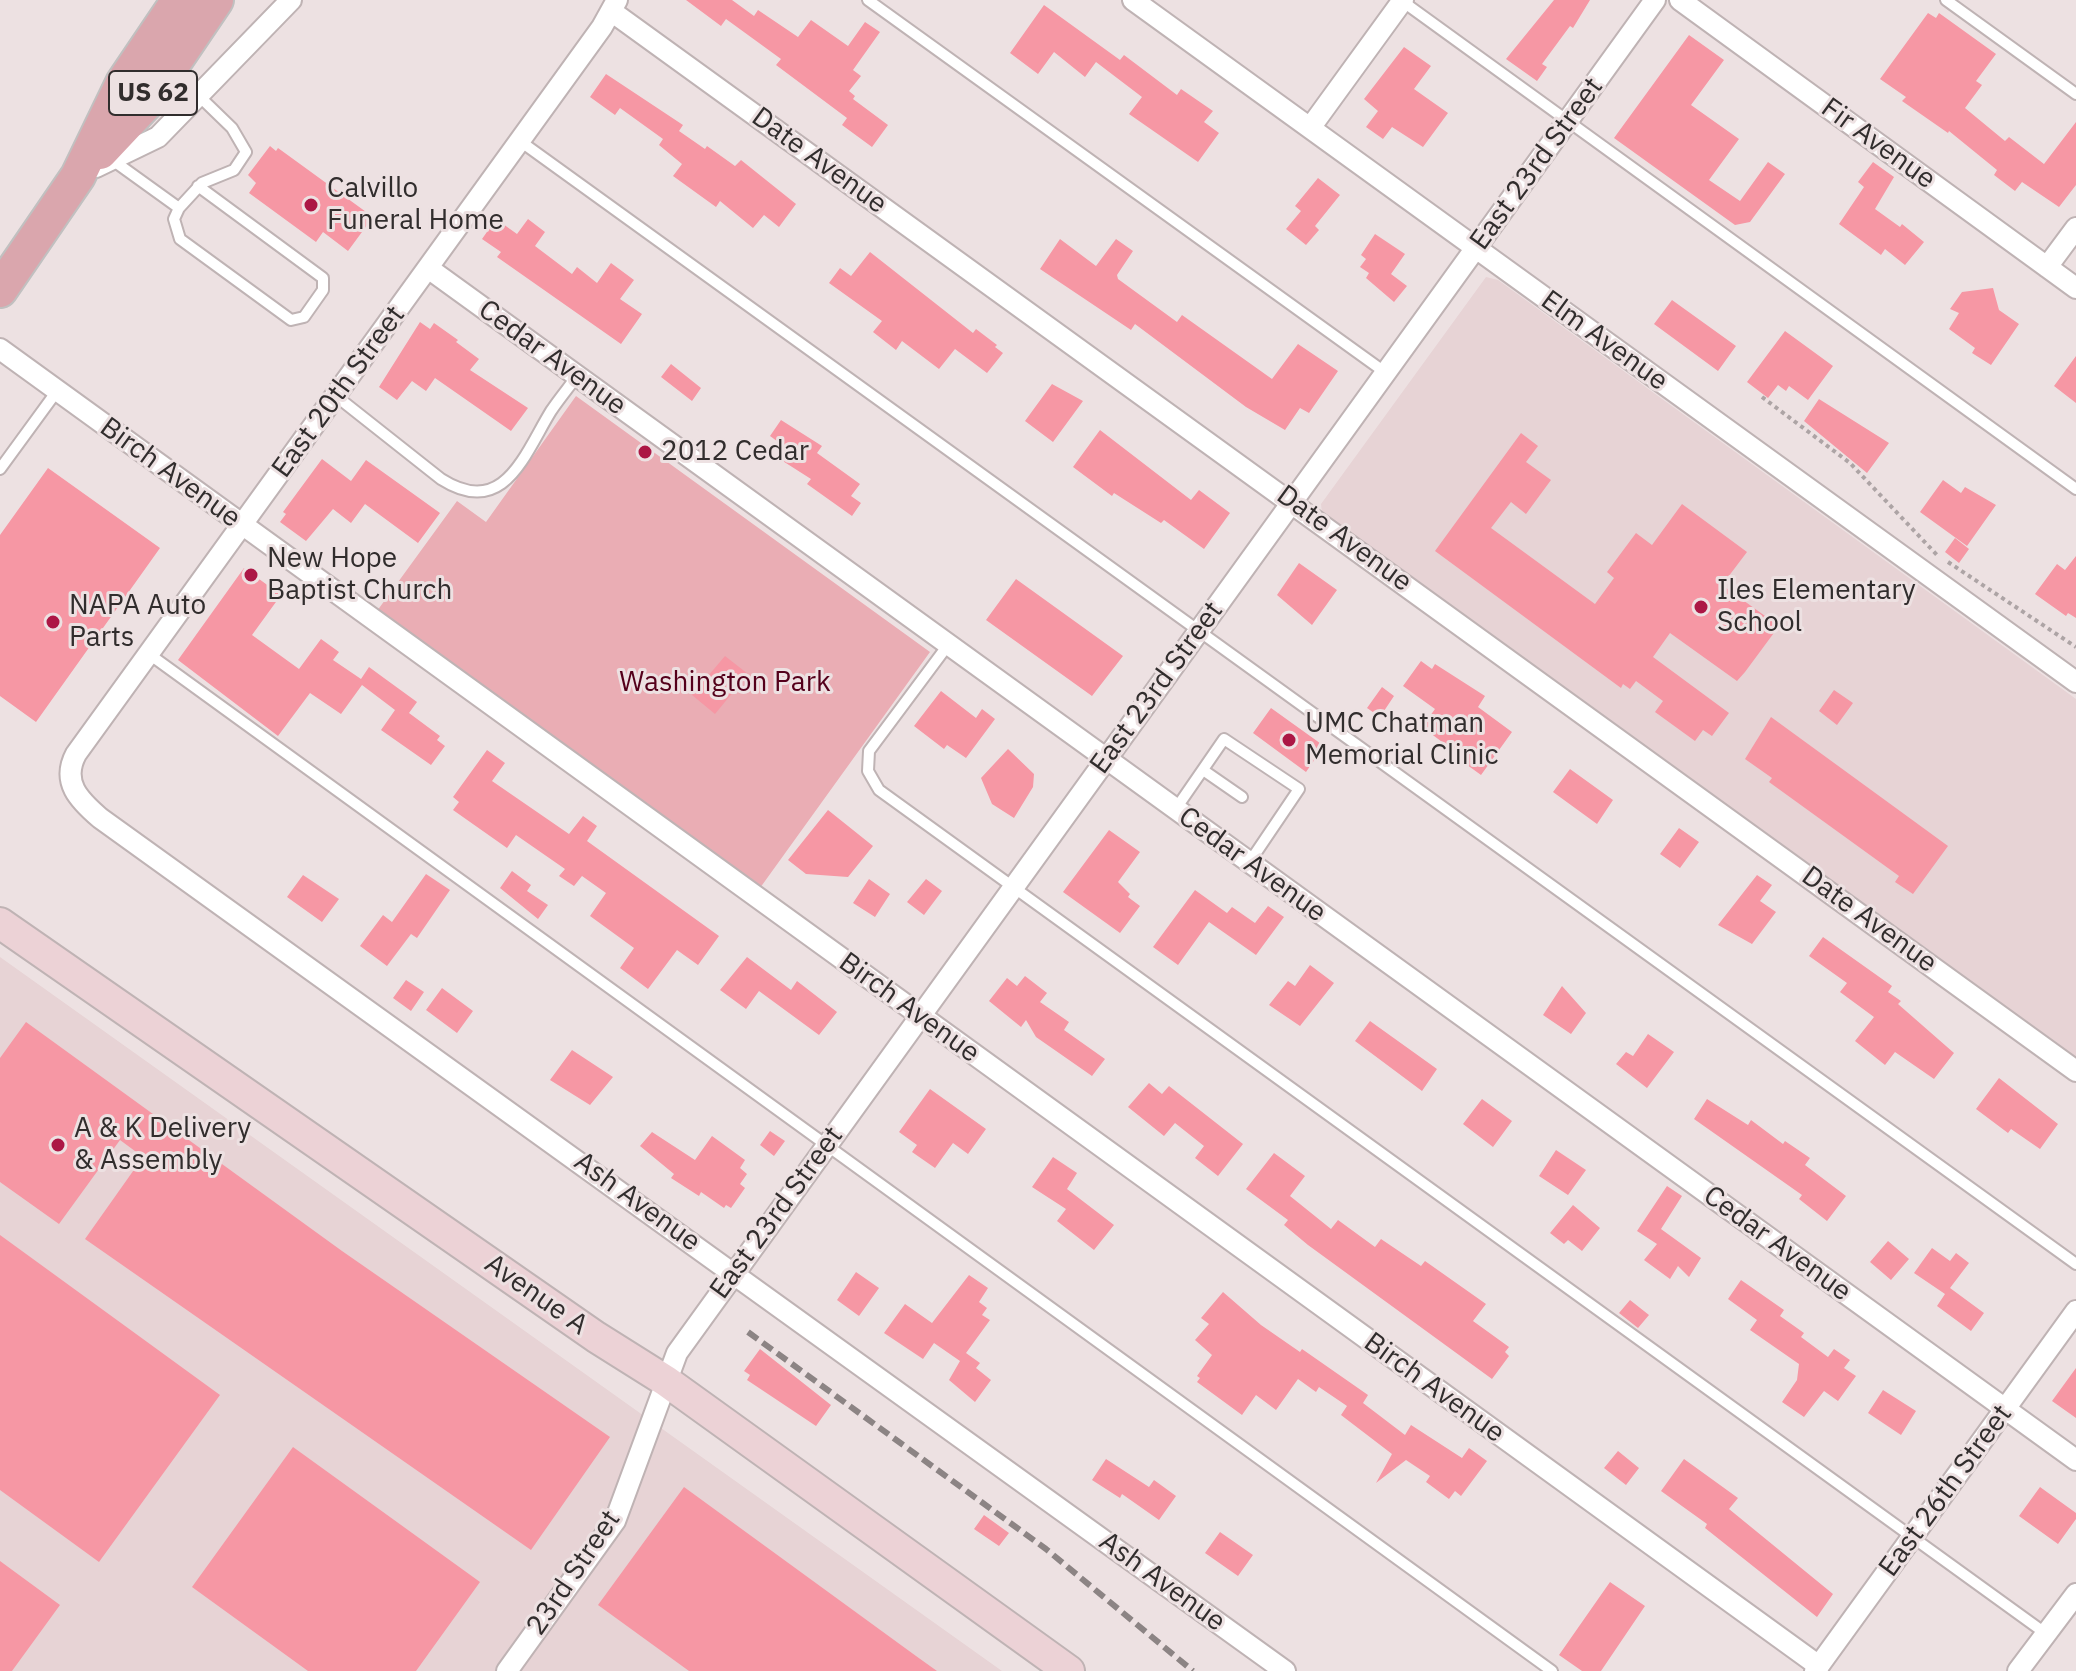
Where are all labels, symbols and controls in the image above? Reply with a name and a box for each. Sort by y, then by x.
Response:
road number: US 62 [109,71,197,115]
street label: East 23rd Street [1463,71,1611,257]
street label: Fir Avenue [1814,91,1942,197]
street label: Date Avenue [745,101,893,221]
place label: Calvillo Funeral Home [327,172,504,238]
marker: Calvillo Funeral Home [302,196,320,214]
street label: Elm Avenue [1534,284,1674,398]
street label: Cedar Avenue [472,293,632,423]
street label: East 20th Street [265,300,413,484]
street label: Birch Avenue [93,411,247,535]
place label: 2012 Cedar [661,435,809,469]
marker: 2012 Cedar [636,443,654,461]
street label: Date Avenue [1270,479,1418,599]
place label: New Hope Baptist Church [267,542,452,608]
marker: New Hope Baptist Church [242,566,260,584]
place label: Iles Elementary School [1717,574,1916,640]
place label: NAPA Auto Parts [69,589,206,655]
street label: East 23rd Street [1083,595,1231,781]
marker: Iles Elementary School [1692,598,1710,616]
marker: NAPA Auto Parts [44,613,62,631]
park label: Washington Park [619,666,831,700]
place label: UMC Chatman Memorial Clinic [1305,707,1499,773]
marker: UMC Chatman Memorial Clinic [1280,731,1298,749]
street label: Cedar Avenue [1172,800,1332,930]
street label: Date Avenue [1795,860,1943,980]
street label: Birch Avenue [832,946,986,1070]
place label: A & K Delivery & Assembly [74,1112,251,1178]
street label: East 23rd Street [703,1120,851,1306]
marker: A & K Delivery & Assembly [49,1136,67,1154]
street label: Ash Avenue [567,1145,707,1259]
street label: Cedar Avenue [1697,1179,1857,1309]
street label: Avenue A [478,1247,594,1343]
street label: Birch Avenue [1357,1326,1511,1450]
street label: East 26th Street [1872,1399,2020,1583]
street label: 23rd Street [520,1504,628,1642]
street label: Ash Avenue [1092,1525,1232,1639]

